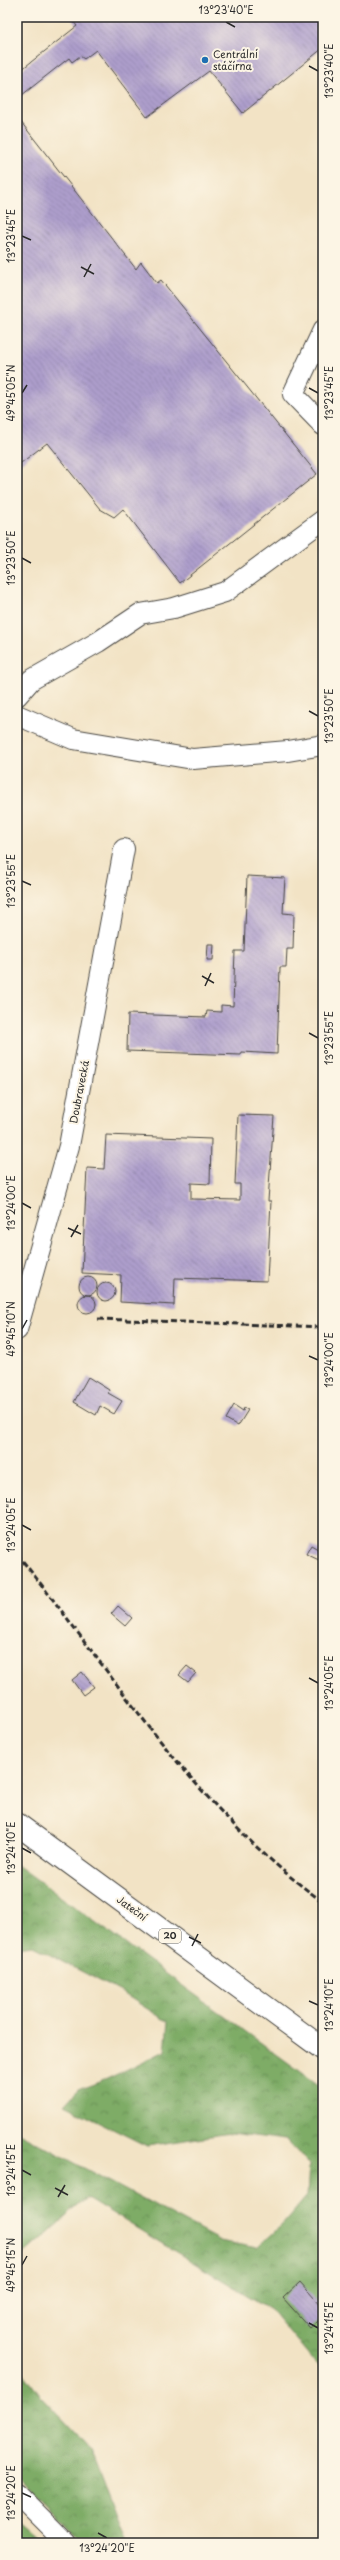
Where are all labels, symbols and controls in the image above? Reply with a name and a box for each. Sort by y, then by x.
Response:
text: 13°23'40"E [198,2,254,17]
text: 13°23'40"E [321,43,336,99]
place label: Centrální stáčírna [213,46,258,73]
marker: Centrální stáčírna [200,55,210,65]
text: 13°23'45"E [3,209,18,263]
text: 49°45'05"N [3,364,18,422]
text: 13°23'45"E [321,366,336,420]
text: 13°23'50"E [3,531,18,585]
text: 13°23'50"E [321,689,336,743]
text: 13°23'55"E [3,854,18,908]
text: 13°23'55"E [321,1011,336,1065]
street label: Doubravecká [65,1058,92,1125]
text: 13°24'00"E [3,1175,18,1231]
text: 49°45'10"N [3,1301,18,1357]
text: 13°24'00"E [321,1332,336,1388]
text: 13°24'05"E [3,1498,18,1552]
text: 13°24'05"E [321,1656,336,1710]
text: 13°24'10"E [3,1821,18,1875]
street label: Jateční [114,1891,151,1924]
road number: 20 [159,1929,181,1943]
text: 13°24'10"E [321,1978,336,2032]
text: 13°24'15"E [3,2144,18,2196]
text: 49°45'15"N [3,2238,18,2292]
text: 13°24'15"E [321,2302,336,2354]
text: 13°24'20"E [3,2465,18,2521]
text: 13°24'20"E [79,2540,135,2555]

